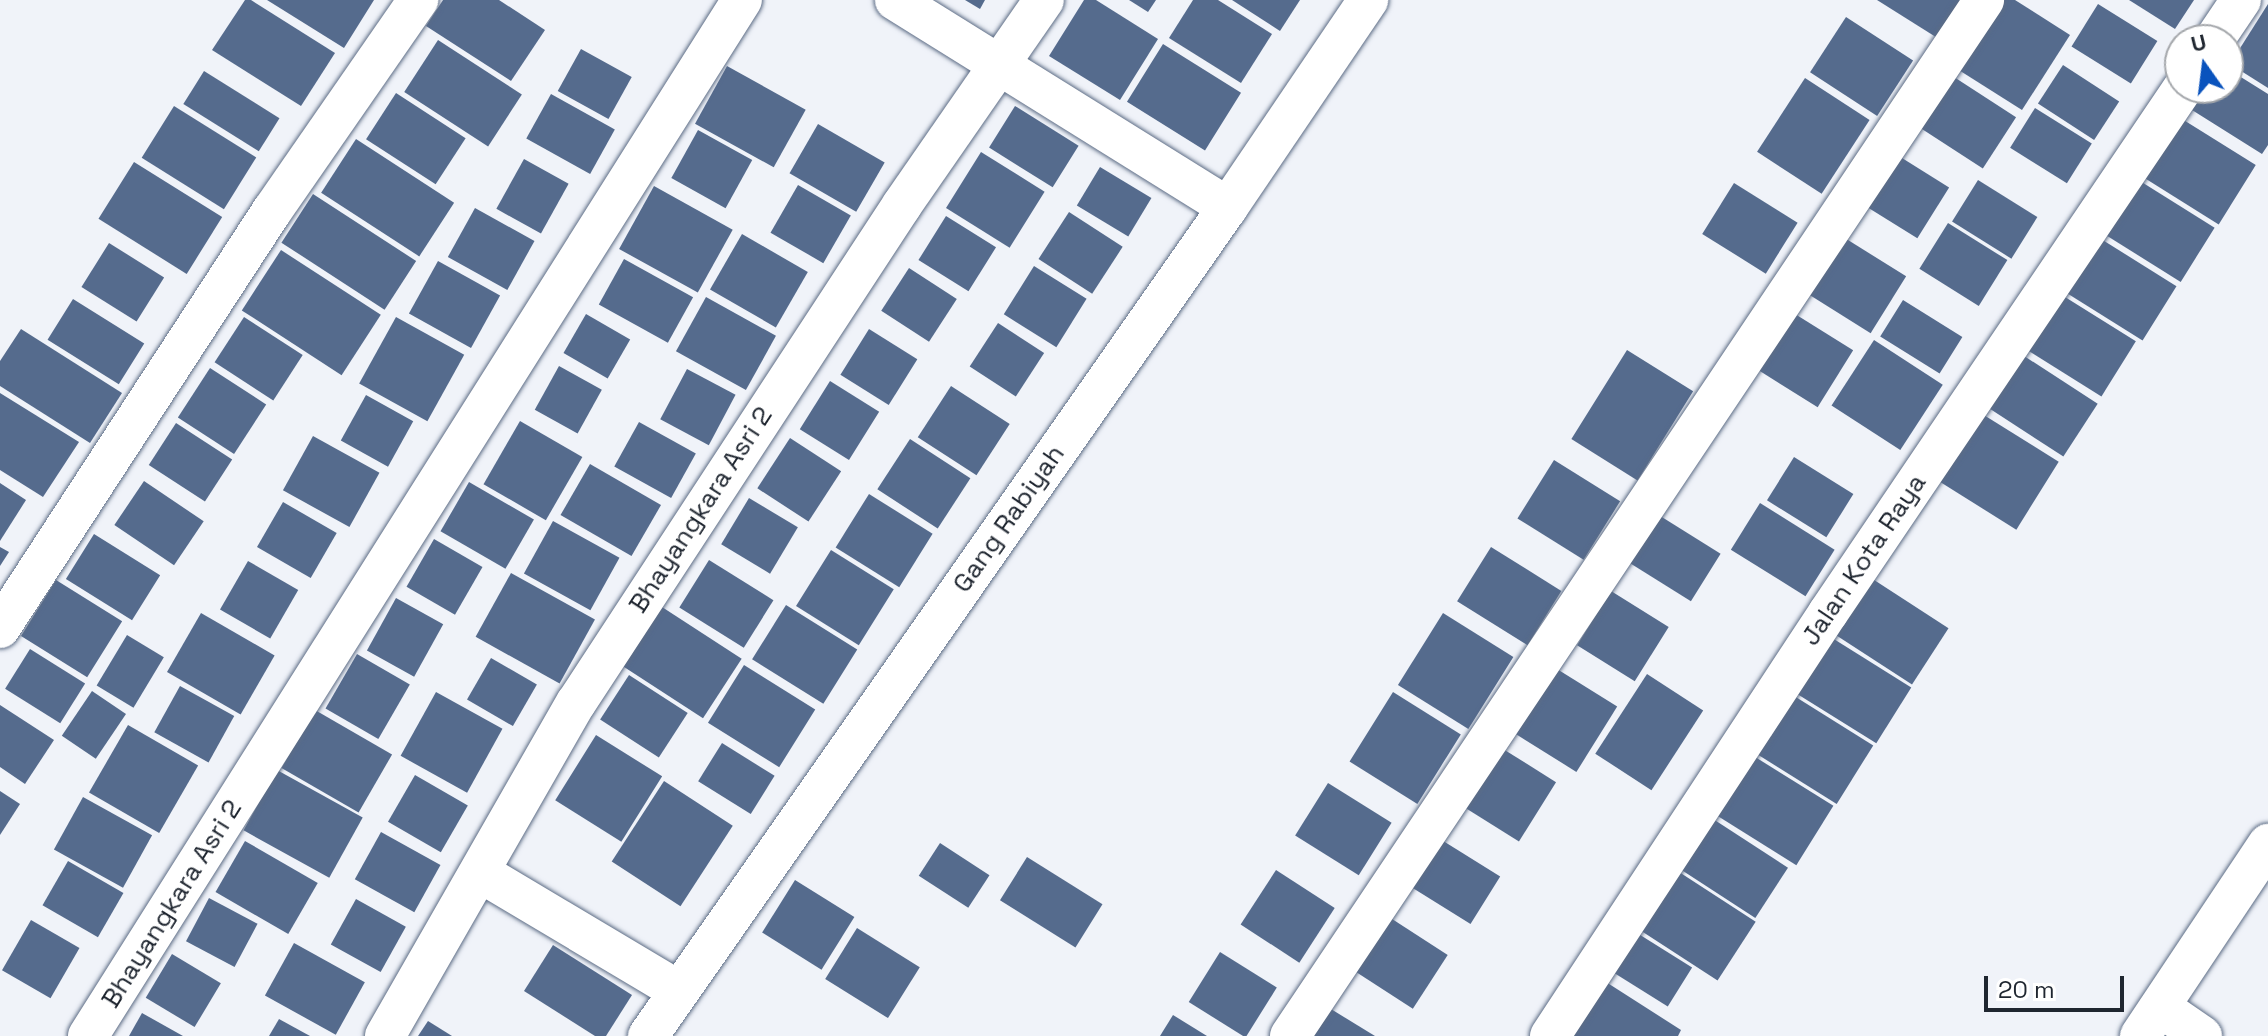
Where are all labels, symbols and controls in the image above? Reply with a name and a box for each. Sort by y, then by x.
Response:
north arrow [2164,24,2244,104]
text: U [2188,27,2209,58]
street label: Bhayangkara Asri 2 [623,401,779,619]
street label: Gang Rabiyah [947,439,1071,599]
street label: Jalan Kota Raya [1795,468,1933,652]
street label: Bhayangkara Asri 2 [95,794,249,1014]
scale bar [1988,960,2128,1010]
text: 20 m [1998,974,2055,1005]

